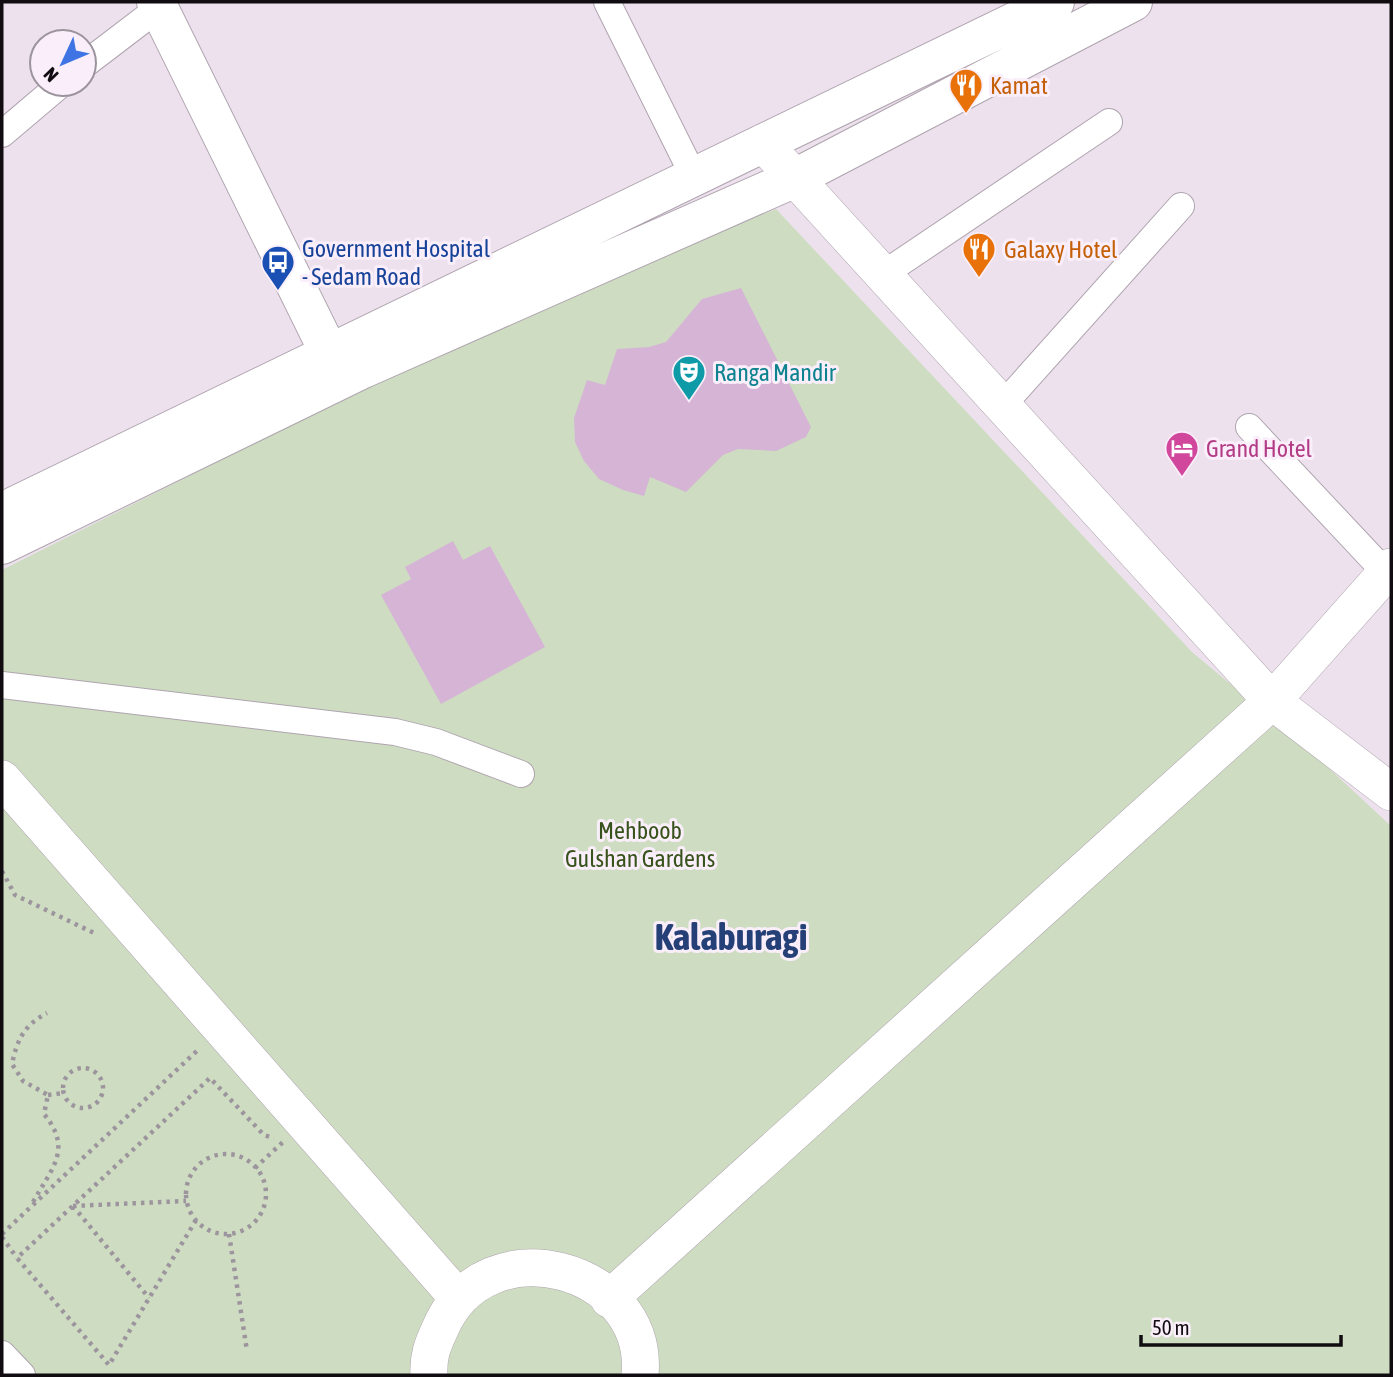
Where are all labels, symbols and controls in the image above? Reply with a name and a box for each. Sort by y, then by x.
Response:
north arrow [28,28,98,98]
text: N [39,63,63,86]
restaurant icon: Kamat [947,66,985,115]
place label: Kamat [990,72,1048,99]
restaurant icon: Galaxy Hotel [960,230,998,279]
place label: Government Hospital - Sedam Road [302,235,491,290]
place label: Galaxy Hotel [1004,236,1118,263]
bus stop icon: Government Hospital - Sedam Road [259,243,297,292]
theatre icon: Ranga Mandir [670,353,708,402]
place label: Ranga Mandir [714,359,837,386]
hotel icon: Grand Hotel [1163,429,1201,478]
place label: Grand Hotel [1206,435,1313,462]
park label: Mehboob Gulshan Gardens [565,817,715,872]
district label: Kalaburagi [655,915,807,958]
scale bar [1141,1304,1340,1348]
text: 50 m [1152,1315,1190,1339]

